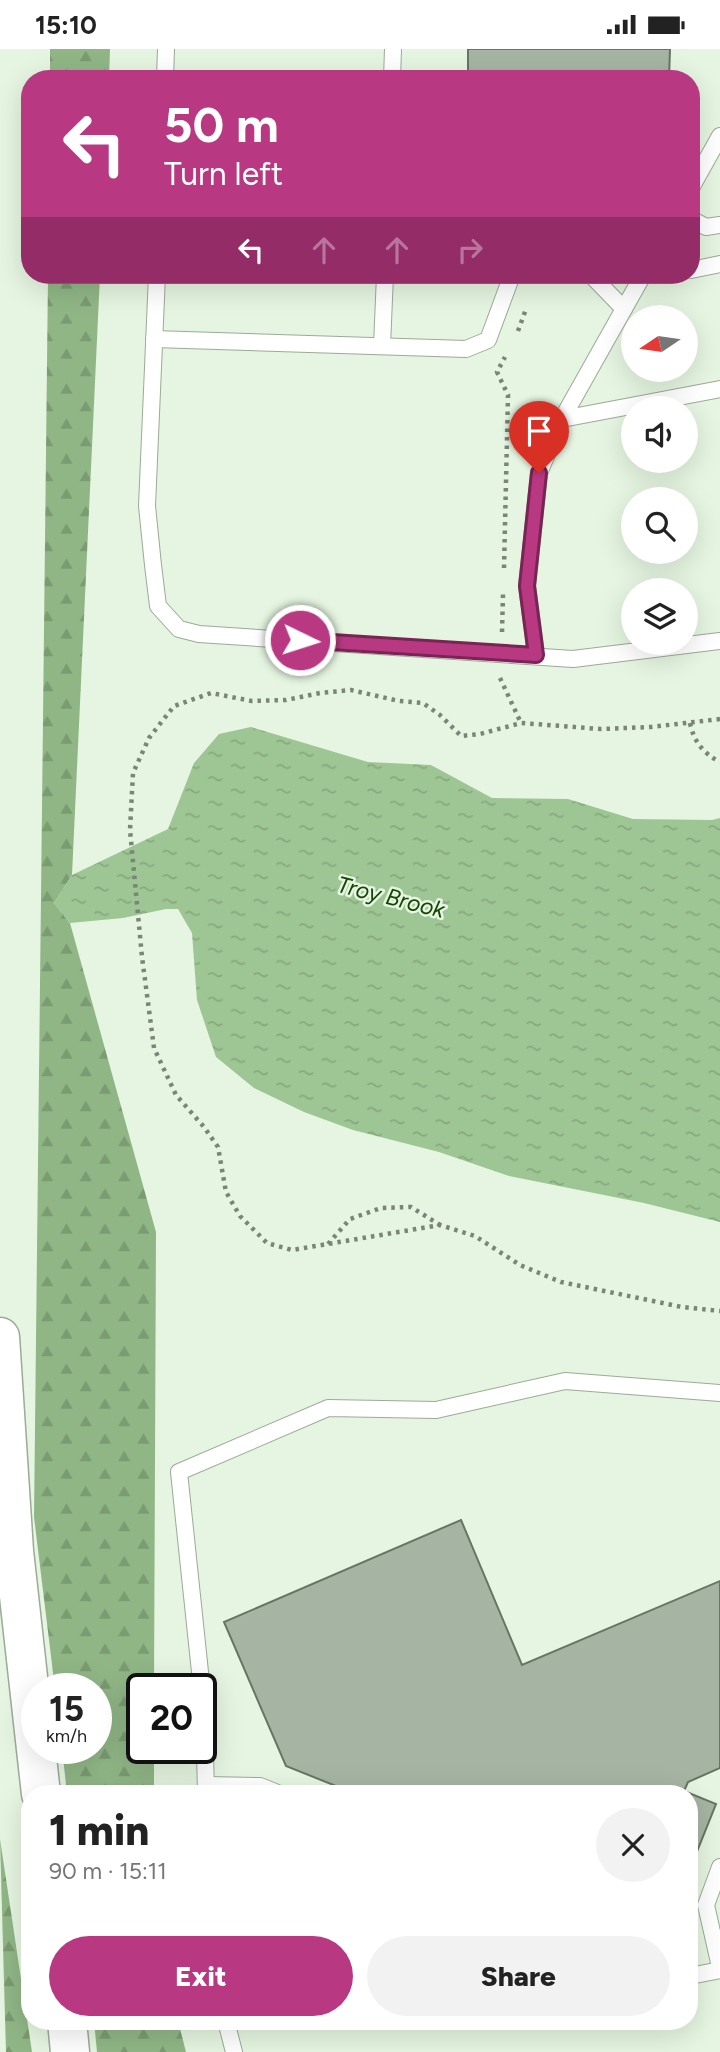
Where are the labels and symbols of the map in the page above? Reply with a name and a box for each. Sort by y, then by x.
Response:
north arrow [621,305,698,381]
pin [509,401,569,473]
position arrow [263,603,337,677]
water label: Troy Brook [334,870,449,924]
speed limit sign: 20 [126,1673,217,1764]

